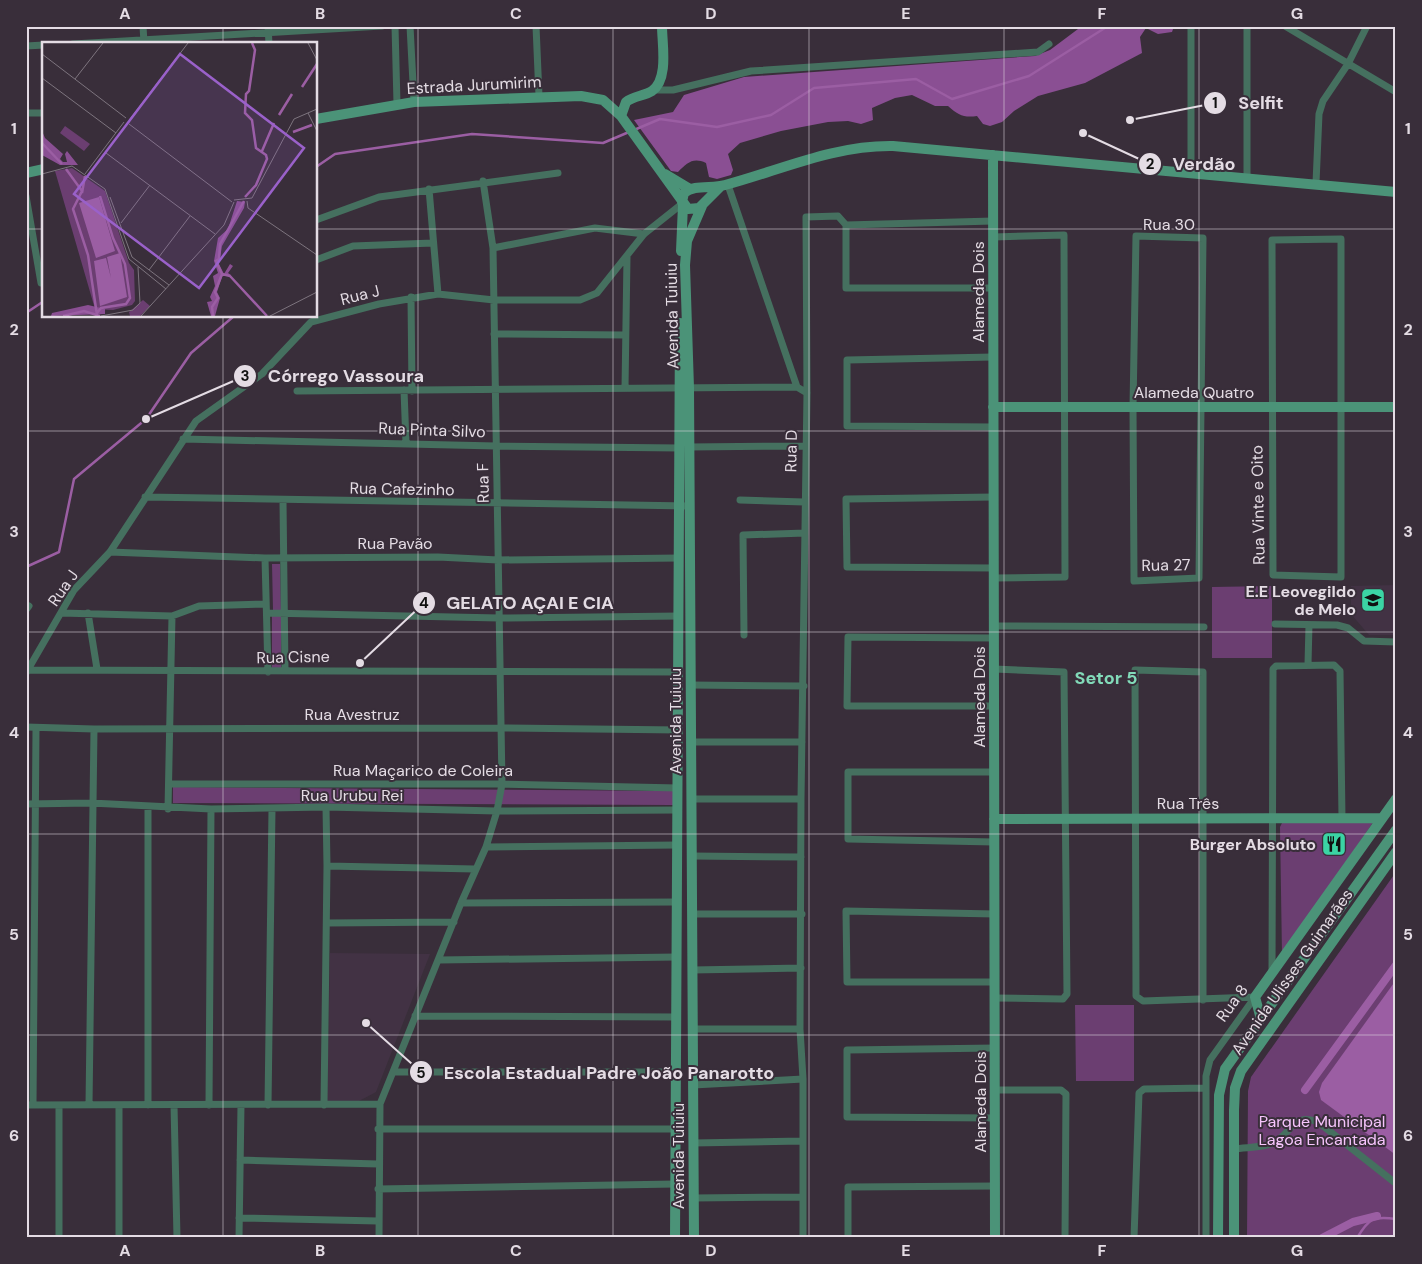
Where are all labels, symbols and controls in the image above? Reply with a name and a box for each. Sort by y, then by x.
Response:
text: A [119,3,131,24]
text: B [315,3,325,24]
text: C [510,3,522,24]
text: D [705,3,717,24]
text: E [901,3,911,24]
text: F [1098,3,1107,24]
text: G [1291,3,1303,24]
inset map [42,42,318,318]
street label: Estrada Jurumirim [406,71,542,99]
callout: Selfit [1203,86,1293,119]
text: Selfit [1238,91,1284,115]
text: 1 [1212,93,1218,113]
text: 1 [11,118,17,139]
text: 1 [1405,118,1411,139]
callout: Verdão [1137,147,1245,180]
text: Verdão [1172,152,1236,176]
text: 2 [1146,154,1155,174]
street label: Rua 30 [1143,214,1195,235]
street label: Alameda Dois [968,241,989,343]
street label: Avenida Tuiuiu [661,263,683,369]
street label: Rua J [338,280,382,310]
text: 2 [9,319,19,340]
text: 2 [1403,319,1413,340]
callout: Córrego Vassoura [233,359,434,392]
text: Córrego Vassoura [268,364,424,388]
text: 3 [240,366,250,386]
street label: Alameda Quatro [1134,382,1254,403]
street label: Rua Pinta Silvo [378,418,486,442]
street label: Rua D [780,429,802,473]
street label: Rua Vinte e Oito [1246,445,1270,565]
street label: Rua F [472,462,494,503]
street label: Rua Cafezinho [349,478,455,500]
text: 3 [9,521,19,542]
text: 3 [1403,521,1413,542]
street label: Rua Pavão [357,533,433,554]
street label: Rua 27 [1141,554,1191,576]
street label: Rua J [43,566,83,610]
place label: E.E Leovegildo de Melo [1245,581,1356,620]
callout: GELATO AÇAI E CIA [411,586,624,619]
school or university icon: E.E Leovegildo de Melo [1360,587,1386,613]
text: GELATO AÇAI E CIA [446,591,614,615]
text: 4 [419,593,429,613]
street label: Rua Cisne [256,646,330,668]
street label: Alameda Dois [969,646,990,748]
district label: Setor 5 [1075,666,1137,690]
street label: Avenida Tuiuiu [665,668,686,774]
street label: Rua Avestruz [305,704,399,725]
text: 4 [9,722,19,743]
text: 4 [1403,722,1413,743]
street label: Rua Maçarico de Coleira [333,760,513,781]
street label: Rua Urubu Rei [301,785,403,806]
street label: Rua Três [1157,793,1219,814]
restaurant icon: Burger Absoluto [1321,831,1347,857]
place label: Burger Absoluto [1190,834,1316,855]
street label: Avenida Ulisses Guimarães [1227,885,1357,1059]
text: 5 [9,924,19,945]
text: 5 [1403,924,1413,945]
street label: Rua 8 [1211,980,1253,1026]
street label: Alameda Dois [970,1051,991,1153]
callout: Escola Estadual Padre João Panarotto [409,1056,784,1089]
text: Escola Estadual Padre João Panarotto [444,1061,774,1085]
text: 5 [416,1063,426,1083]
street label: Avenida Tuiuiu [668,1103,689,1209]
park label: Parque Municipal Lagoa Encantada [1258,1111,1386,1150]
text: 6 [9,1125,19,1146]
text: 6 [1403,1125,1413,1146]
text: A [119,1240,131,1261]
text: B [315,1240,325,1261]
text: C [510,1240,522,1261]
text: D [705,1240,717,1261]
text: E [901,1240,911,1261]
text: F [1098,1240,1107,1261]
text: G [1291,1240,1303,1261]

